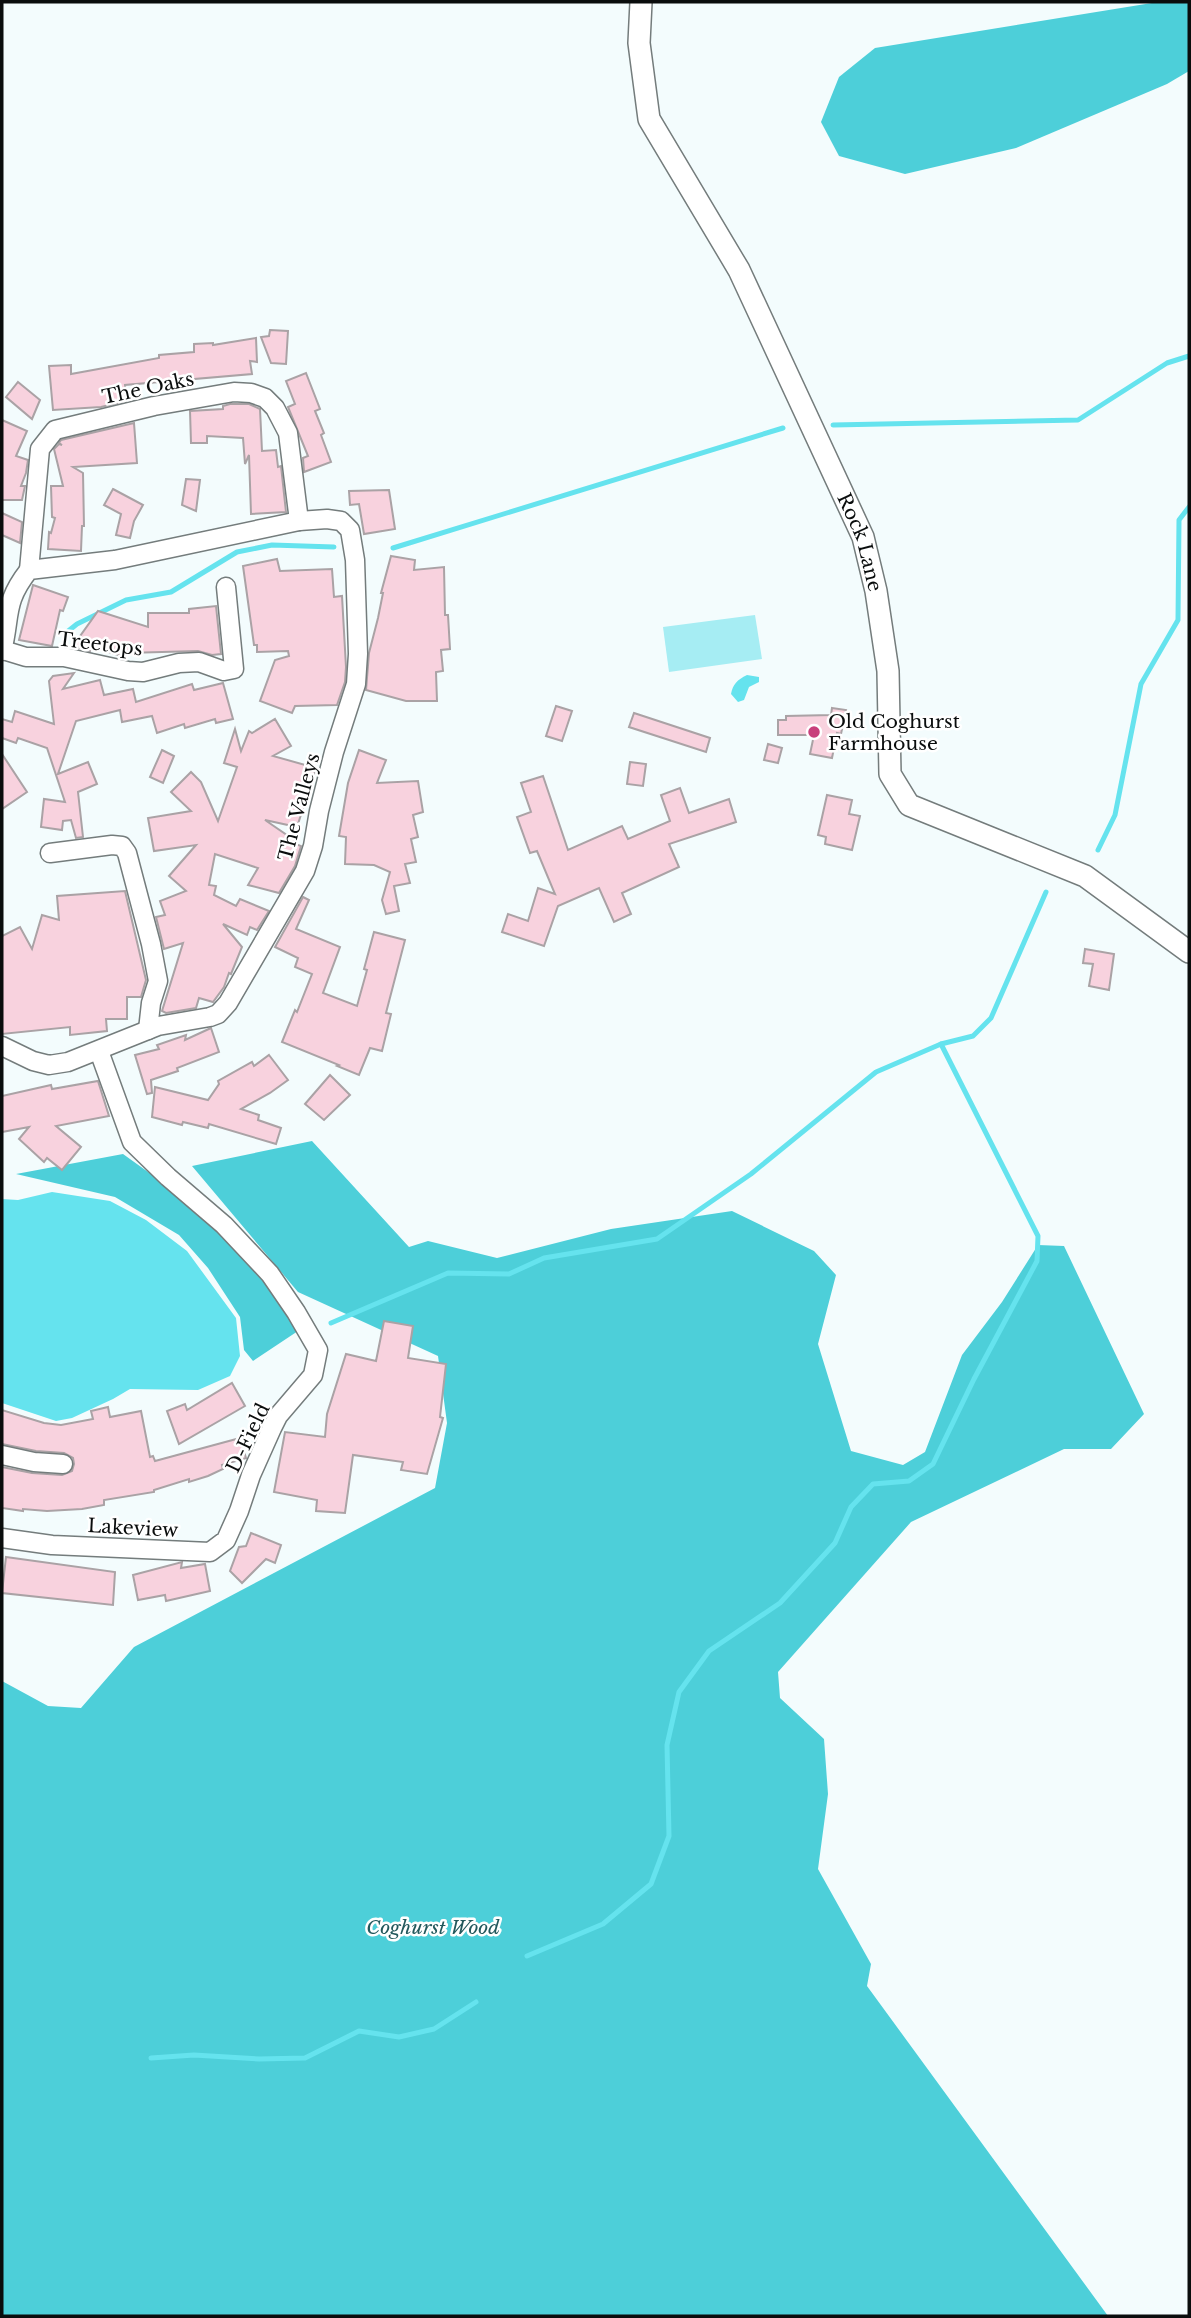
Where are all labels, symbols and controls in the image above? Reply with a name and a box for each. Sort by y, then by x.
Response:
street label: The Oaks [100,367,196,409]
street label: Rock Lane [833,489,887,594]
street label: Treetops [56,627,144,661]
place label: Old Coghurst Farmhouse [828,710,961,755]
marker: Old Coghurst Farmhouse [806,724,822,740]
street label: The Valleys [274,750,324,864]
street label: D-Field [221,1399,275,1477]
street label: Lakeview [87,1514,179,1542]
park label: Coghurst Wood [366,1916,500,1939]

